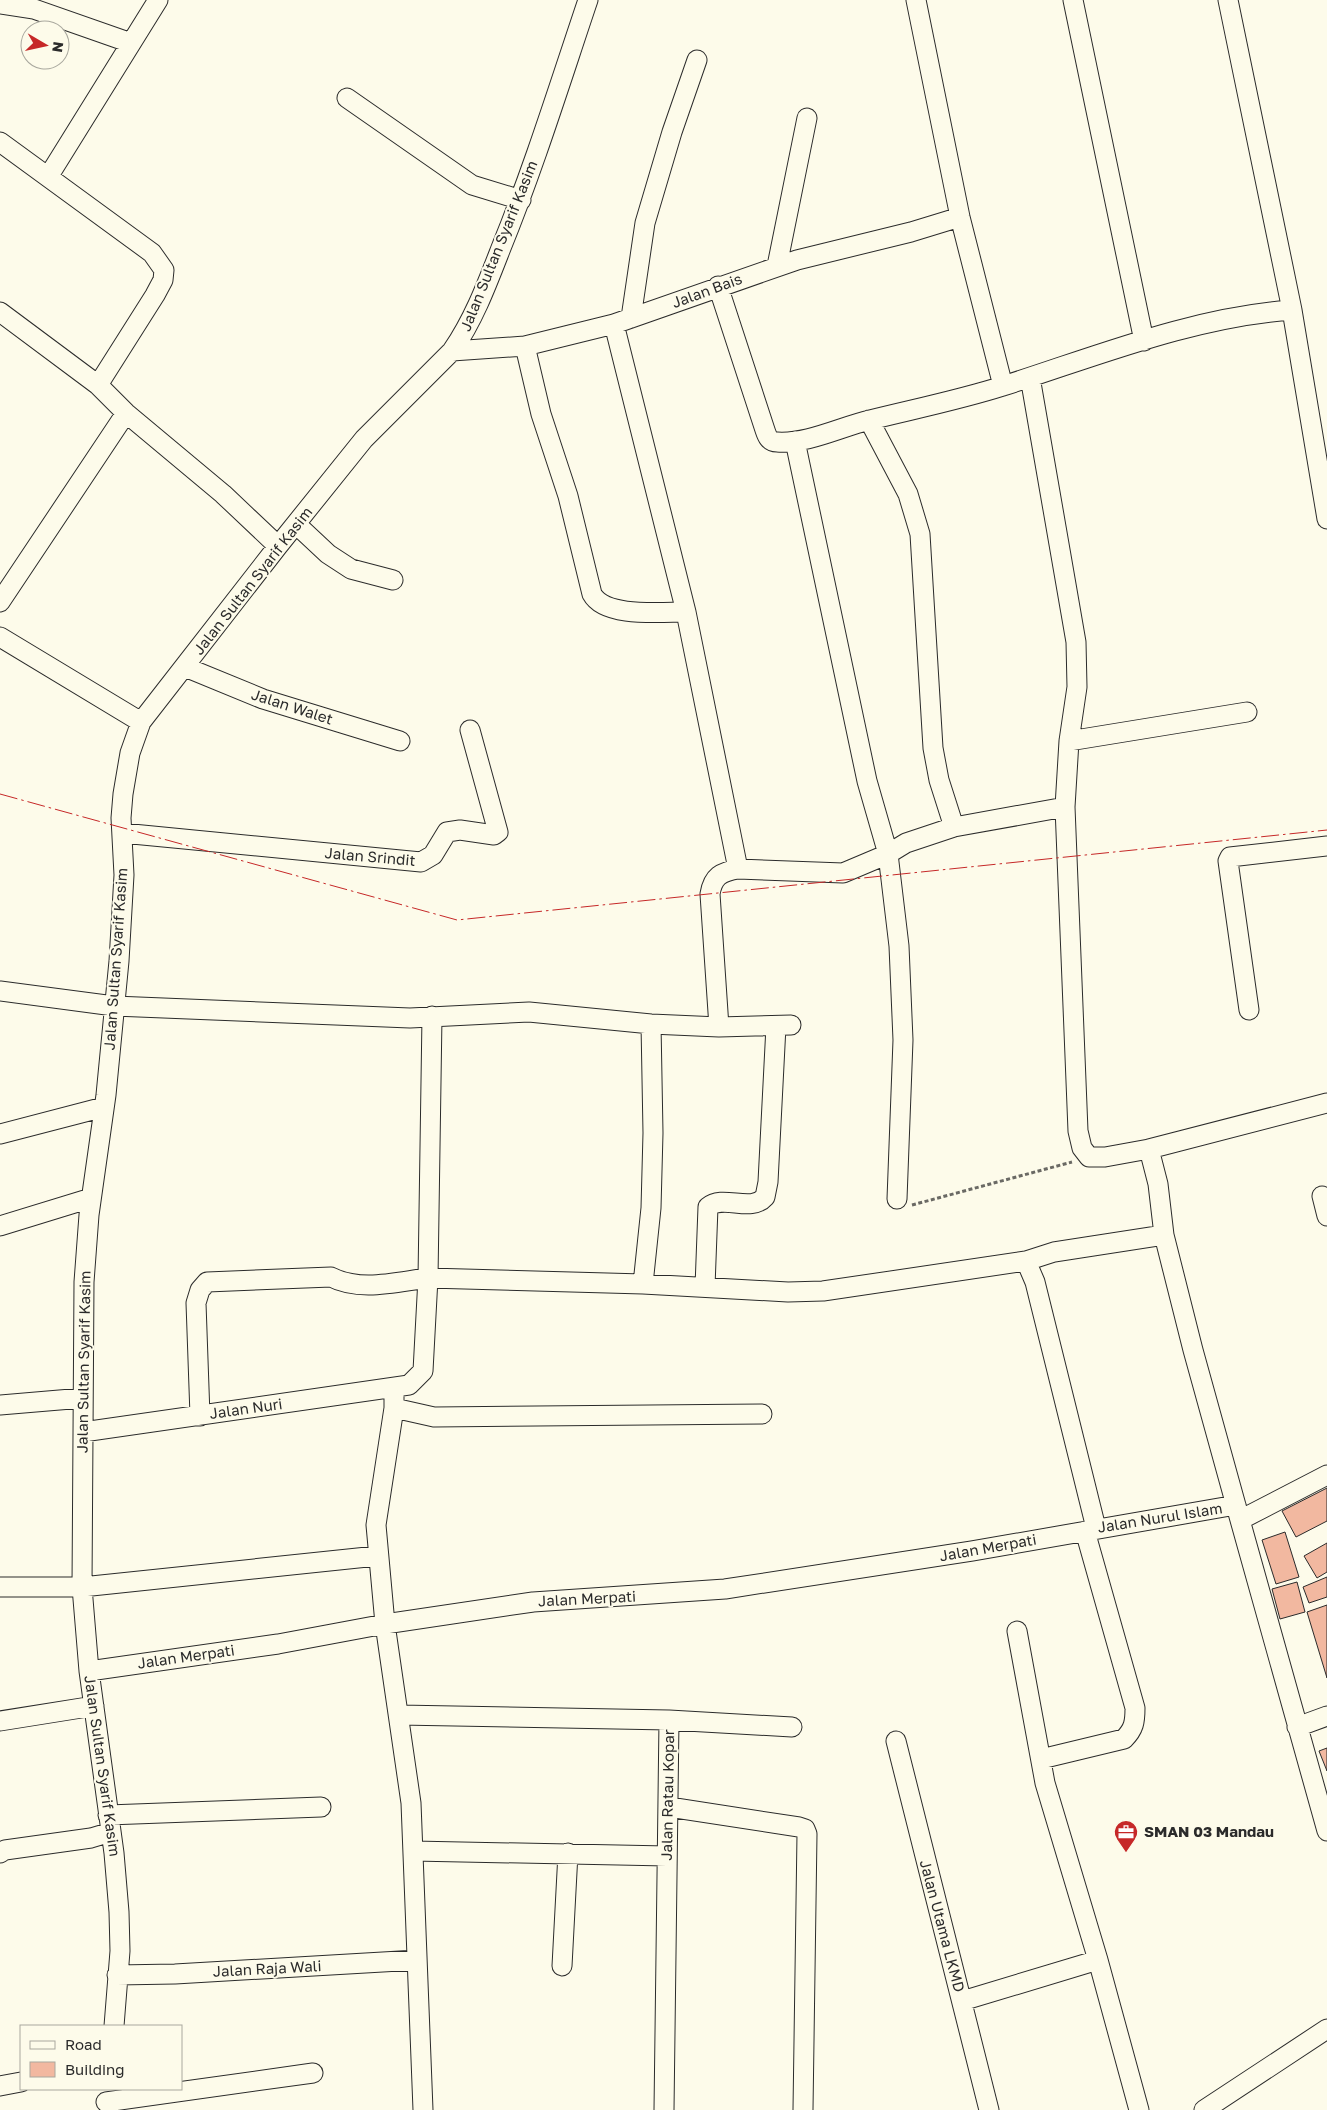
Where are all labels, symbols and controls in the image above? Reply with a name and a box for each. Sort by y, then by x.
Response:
north arrow [20,20,70,70]
text: N [49,41,68,54]
street label: Jalan Sultan Syarif Kasim [456,158,541,334]
street label: Jalan Bais [669,269,744,311]
street label: Jalan Sultan Syarif Kasim [189,503,316,658]
street label: Jalan Walet [249,684,335,728]
street label: Jalan Srindit [324,843,416,869]
street label: Jalan Sultan Syarif Kasim [100,867,130,1051]
street label: Jalan Sultan Syarif Kasim [72,1271,94,1453]
street label: Jalan Nuri [208,1394,283,1422]
street label: Jalan Nurul Islam [1096,1498,1224,1536]
street label: Jalan Merpati [938,1530,1038,1564]
street label: Jalan Merpati [538,1586,636,1610]
street label: Jalan Merpati [136,1640,236,1672]
street label: Jalan Sultan Syarif Kasim [81,1674,125,1858]
street label: Jalan Ratau Kopar [657,1729,677,1861]
office icon: SMAN 03 Mandau [1113,1819,1139,1853]
place label: SMAN 03 Mandau [1144,1822,1274,1840]
street label: Jalan Utama LKMD [917,1858,969,1994]
street label: Jalan Raja Wali [212,1956,322,1980]
legend [20,2025,182,2090]
text: Road [65,2035,102,2053]
text: Building [65,2060,125,2078]

